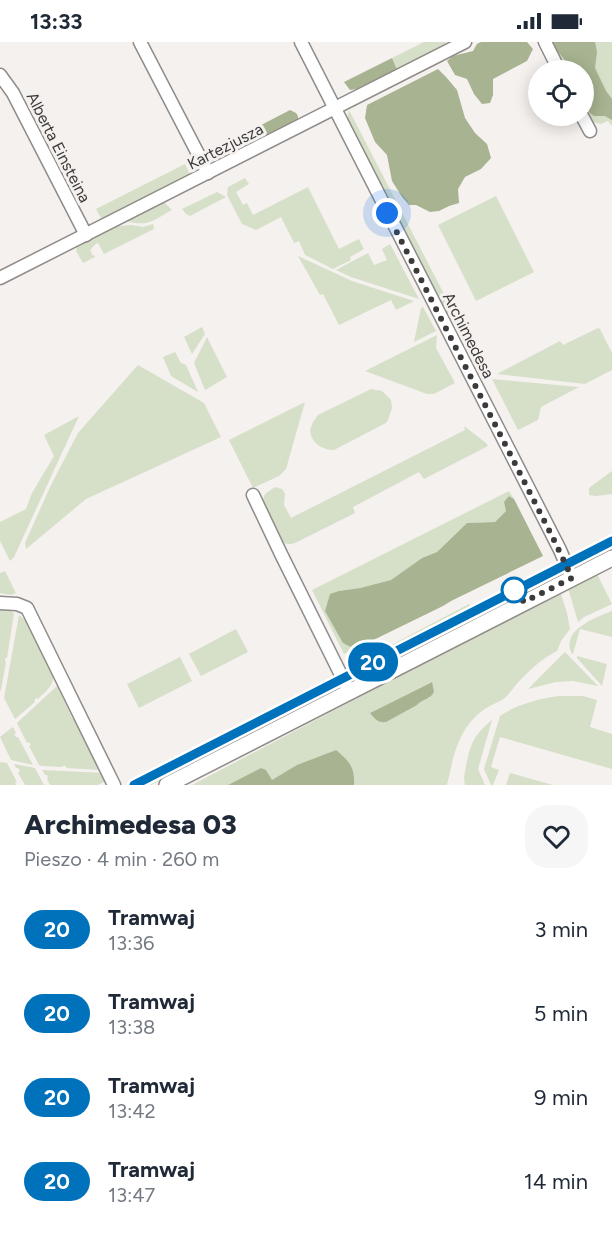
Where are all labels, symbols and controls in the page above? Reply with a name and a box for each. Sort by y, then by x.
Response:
text: 13:33 [30,8,83,35]
map controls [528,60,594,126]
button: locate [528,60,594,126]
street label: Alberta Einsteina [23,89,95,205]
street label: Kartezjusza [184,119,266,174]
your location [372,198,402,228]
street label: Archimedesa [439,289,498,381]
unlabelled marker [501,577,527,603]
line badge: 20 [346,642,400,682]
text: 20 [360,650,386,675]
button: heart [525,805,588,868]
text: Archimedesa 03 [24,807,237,841]
text: Pieszo · 4 min · 260 m [24,847,219,871]
text: Tramwaj [108,904,195,931]
text: 3 min [534,916,588,943]
text: 20 [44,917,70,942]
text: 13:36 [108,931,154,955]
text: Tramwaj [108,988,195,1015]
text: 5 min [534,1000,588,1027]
text: 20 [44,1001,70,1026]
text: 13:38 [108,1015,155,1039]
text: Tramwaj [108,1072,195,1099]
text: 9 min [534,1084,588,1111]
text: 20 [44,1085,70,1110]
text: 13:42 [108,1099,156,1123]
text: Tramwaj [108,1156,195,1183]
text: 14 min [524,1168,588,1195]
text: 20 [44,1169,70,1194]
text: 13:47 [108,1183,155,1207]

